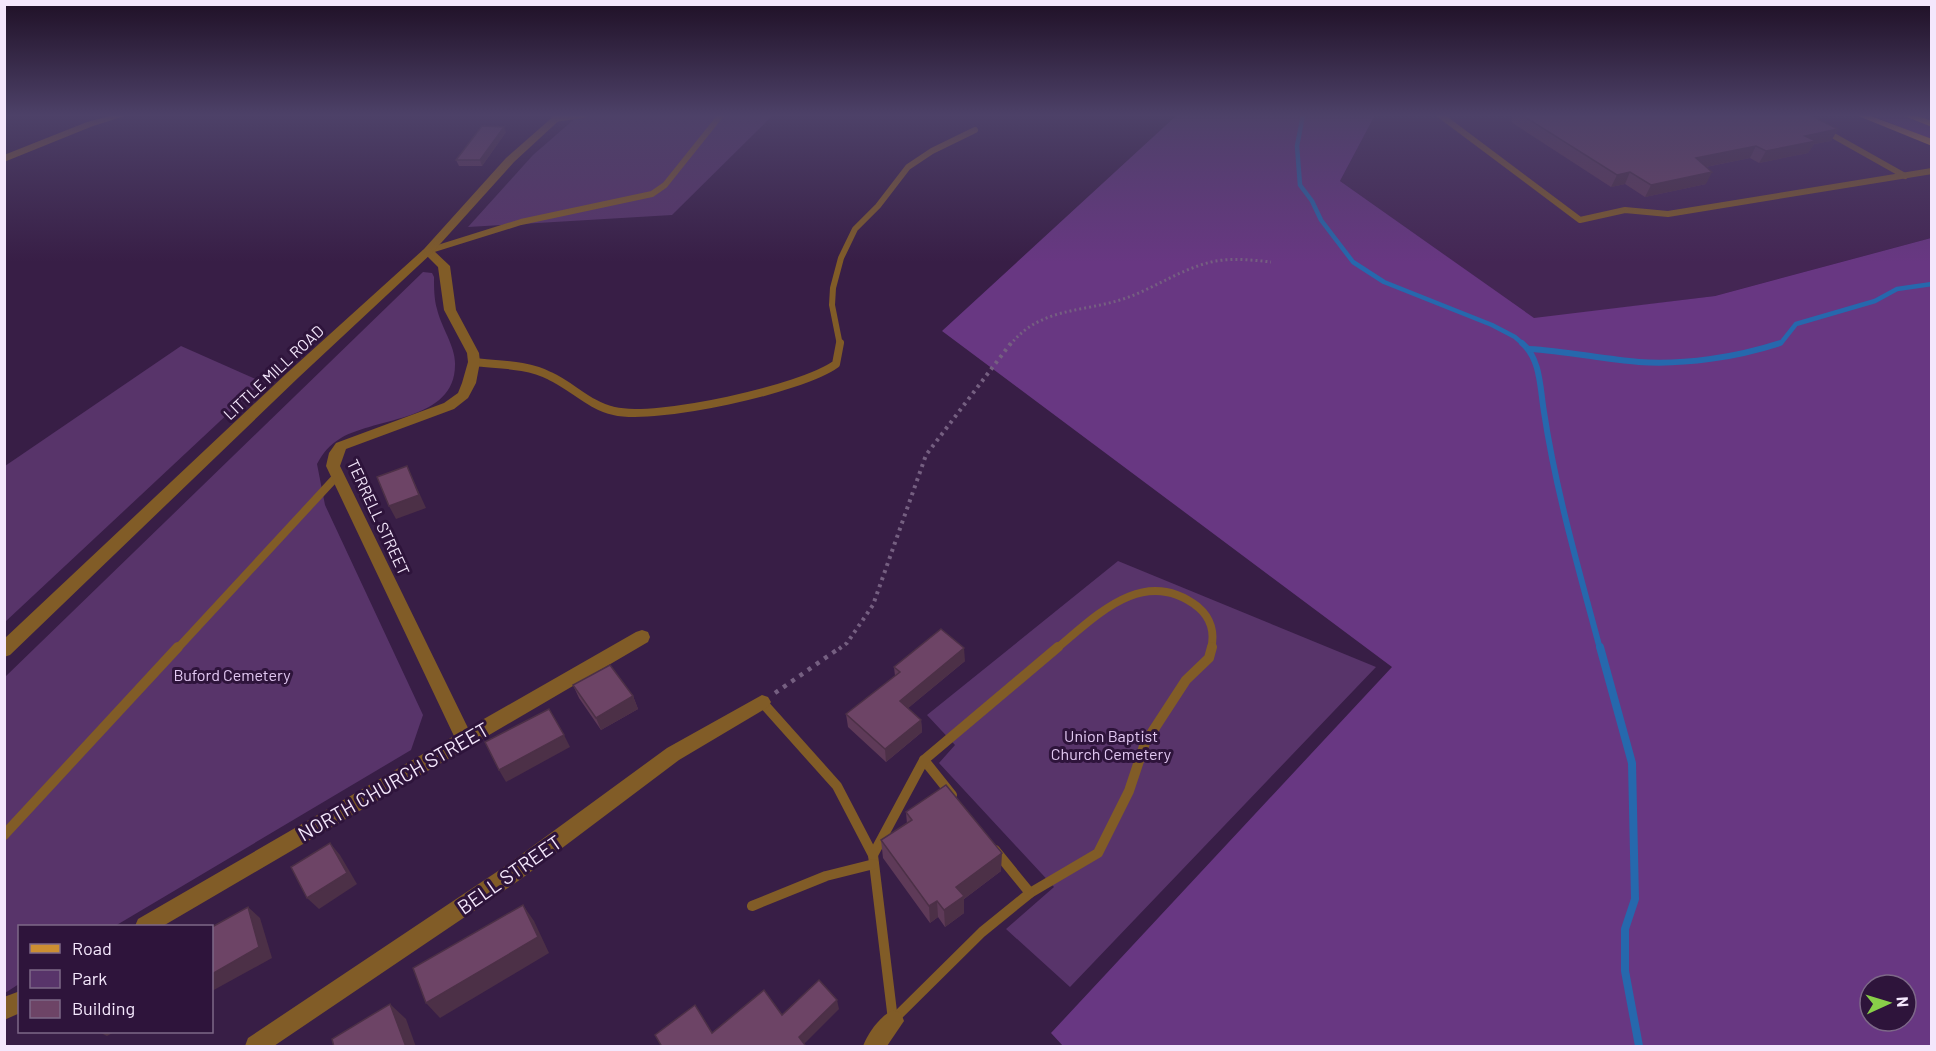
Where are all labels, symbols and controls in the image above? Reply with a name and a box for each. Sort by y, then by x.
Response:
street label: LITTLE MILL ROAD [219,321,327,423]
street label: TERRELL STREET [344,456,414,578]
park label: Buford Cemetery [173,665,291,684]
street label: NORTH CHURCH STREET [293,716,493,846]
park label: Union Baptist Church Cemetery [1051,726,1172,763]
street label: BELL STREET [452,829,566,919]
legend [18,925,213,1033]
text: Road [72,937,112,959]
text: Park [72,967,107,989]
north arrow [1858,973,1918,1033]
text: N [1894,996,1913,1008]
text: Building [72,997,135,1019]

